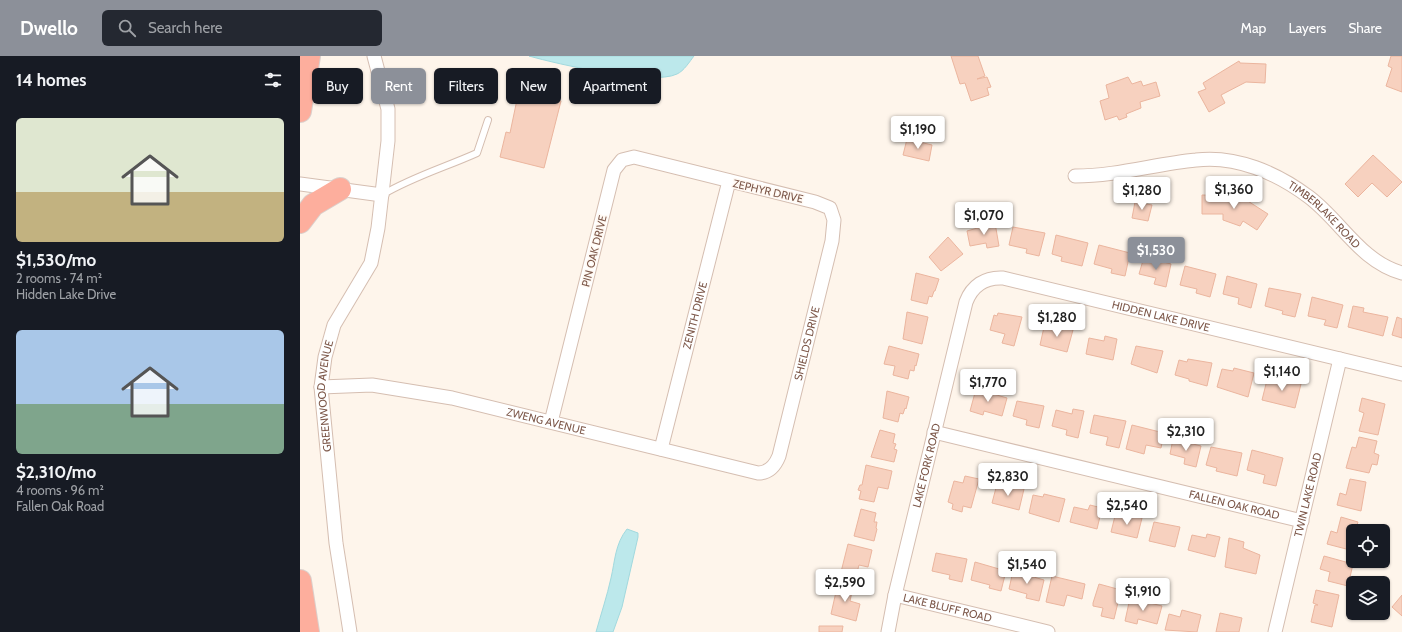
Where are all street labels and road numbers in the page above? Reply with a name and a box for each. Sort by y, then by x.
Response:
street label: ZEPHYR DRIVE [731,176,805,206]
street label: TIMBERLAKE ROAD [1286,178,1363,251]
street label: PIN OAK DRIVE [578,214,610,288]
street label: ZENITH DRIVE [680,280,710,350]
street label: HIDDEN LAKE DRIVE [1110,297,1211,335]
street label: SHIELDS DRIVE [791,305,823,382]
street label: GREENWOOD AVENUE [314,338,336,453]
street label: ZWENG AVENUE [505,405,587,438]
street label: LAKE FORK ROAD [909,422,943,509]
street label: TWIN LAKE ROAD [1291,451,1324,538]
street label: FALLEN OAK ROAD [1188,487,1281,522]
street label: LAKE BLUFF ROAD [902,590,993,625]

